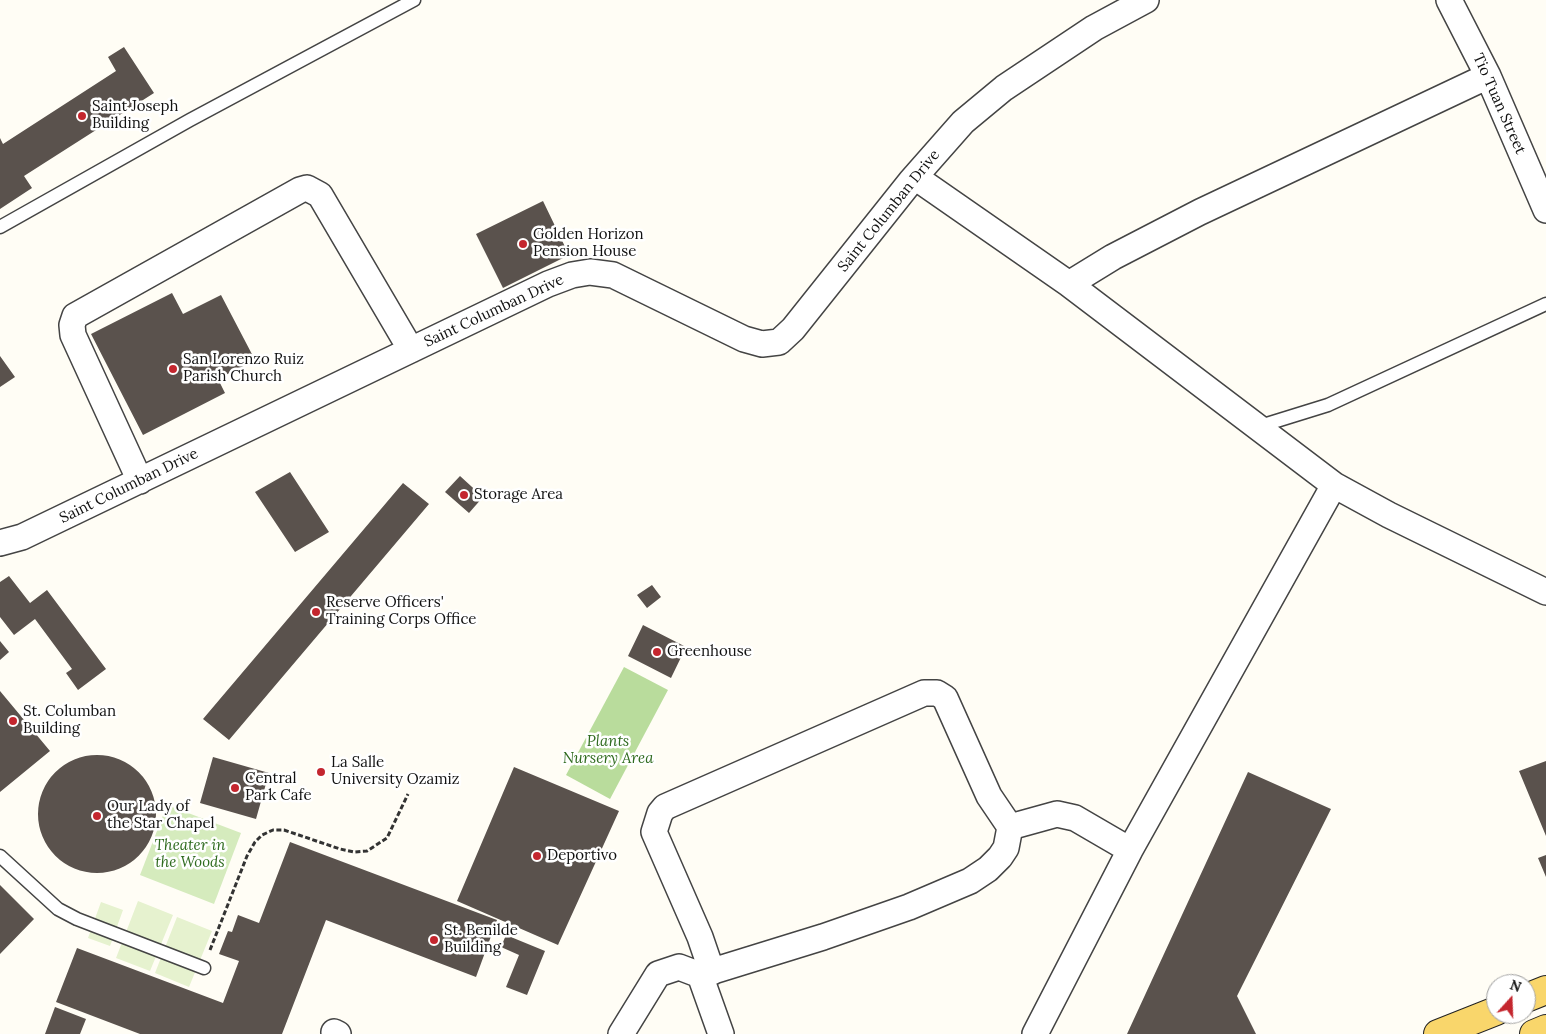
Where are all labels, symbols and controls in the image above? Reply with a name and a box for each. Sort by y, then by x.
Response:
street label: Tio Tuan Street [1469,51,1529,157]
place label: Saint Joseph Building [92,98,178,133]
marker: Saint Joseph Building [76,110,88,122]
street label: Saint Columban Drive [834,146,944,276]
place label: Golden Horizon Pension House [533,226,644,261]
marker: Golden Horizon Pension House [517,238,529,250]
street label: Saint Columban Drive [421,271,567,351]
place label: San Lorenzo Ruiz Parish Church [183,351,304,386]
marker: San Lorenzo Ruiz Parish Church [167,363,179,375]
street label: Saint Columban Drive [57,445,201,527]
place label: Storage Area [474,486,563,504]
marker: Storage Area [458,489,470,501]
place label: Reserve Officers' Training Corps Office [326,594,476,629]
marker: Reserve Officers' Training Corps Office [310,606,322,618]
place label: Greenhouse [667,643,752,661]
marker: Greenhouse [651,646,663,658]
place label: St. Columban Building [23,703,116,738]
marker: St. Columban Building [7,715,19,727]
park label: Plants Nursery Area [563,733,653,768]
place label: La Salle University Ozamiz [331,754,459,789]
marker: La Salle University Ozamiz [315,766,327,778]
place label: Central Park Cafe [245,770,312,805]
marker: Central Park Cafe [229,782,241,794]
place label: Our Lady of the Star Chapel [107,798,215,833]
marker: Our Lady of the Star Chapel [91,810,103,822]
park label: Theater in the Woods [155,837,225,872]
place label: Deportivo [547,847,617,865]
marker: Deportivo [531,850,543,862]
place label: St. Benilde Building [444,922,518,957]
marker: St. Benilde Building [428,934,440,946]
north arrow [1486,974,1536,1024]
text: N [1508,976,1524,996]

